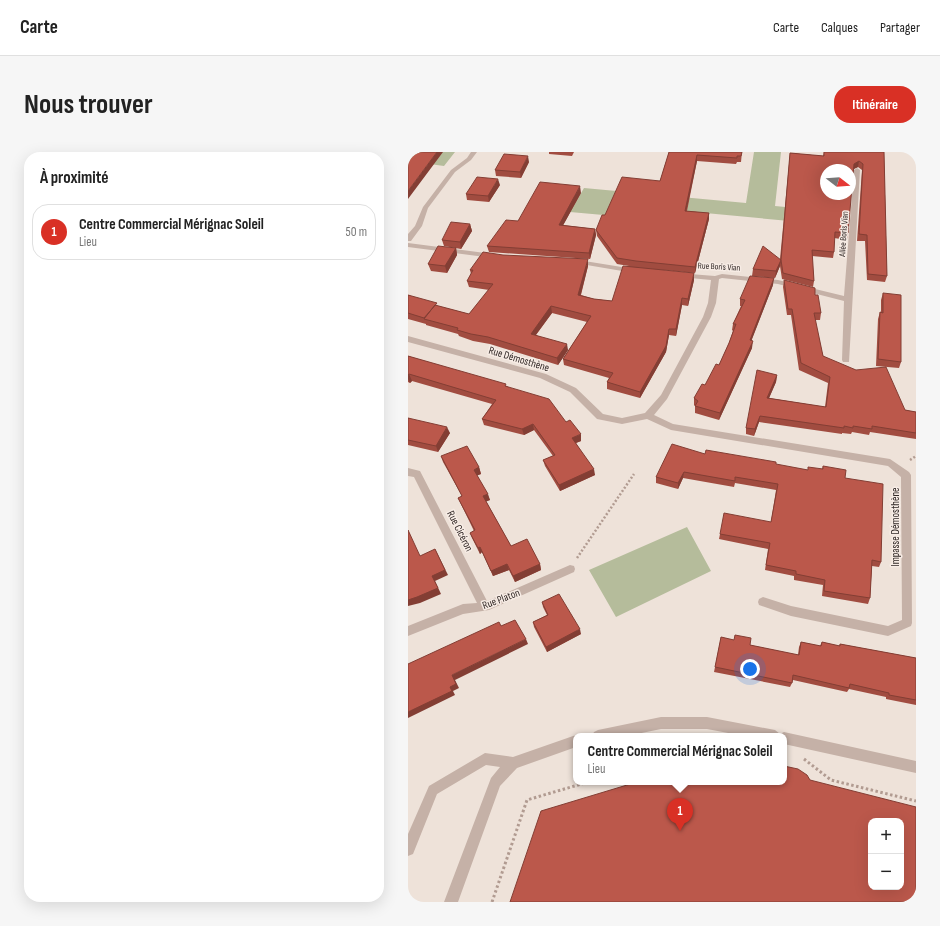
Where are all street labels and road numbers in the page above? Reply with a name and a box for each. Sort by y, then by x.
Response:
street label: Allée Boris Vian [837,211,851,258]
street label: Rue Boris Vian [697,260,741,274]
street label: Rue Démosthène [487,344,551,374]
street label: Impasse Démosthène [889,487,902,567]
street label: Rue Cicéron [444,508,476,554]
street label: Rue Platon [480,586,522,612]

